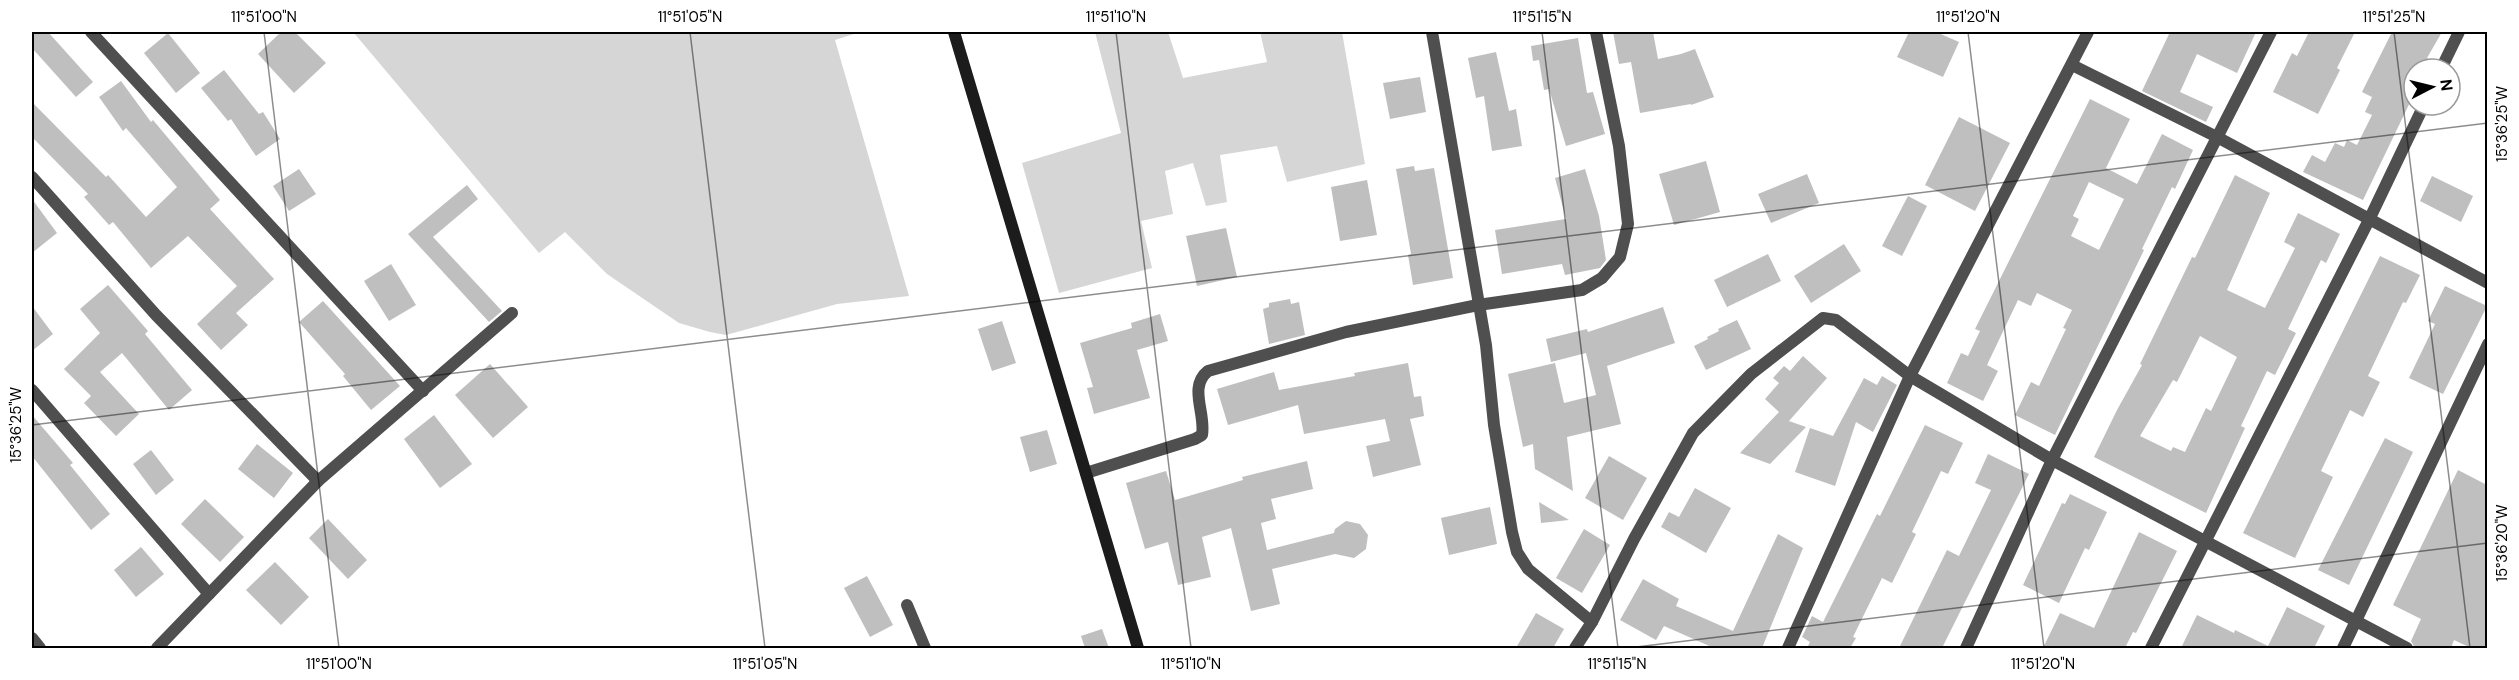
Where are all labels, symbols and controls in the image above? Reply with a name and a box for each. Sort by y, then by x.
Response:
text: 11°51'00"N [231,7,297,27]
text: 11°51'05"N [658,7,722,27]
text: 11°51'10"N [1086,7,1146,27]
text: 11°51'15"N [1512,7,1572,27]
text: 11°51'20"N [1936,7,2000,27]
text: 11°51'25"N [2363,7,2426,27]
north arrow [2402,57,2462,117]
text: N [2435,78,2458,92]
text: 15°36'25"W [2492,85,2512,162]
text: 15°36'25"W [6,386,26,463]
text: 15°36'20"W [2492,504,2512,582]
text: 11°51'00"N [306,654,372,674]
text: 11°51'05"N [733,654,797,674]
text: 11°51'10"N [1161,654,1221,674]
text: 11°51'15"N [1587,654,1647,674]
text: 11°51'20"N [2011,654,2075,674]

